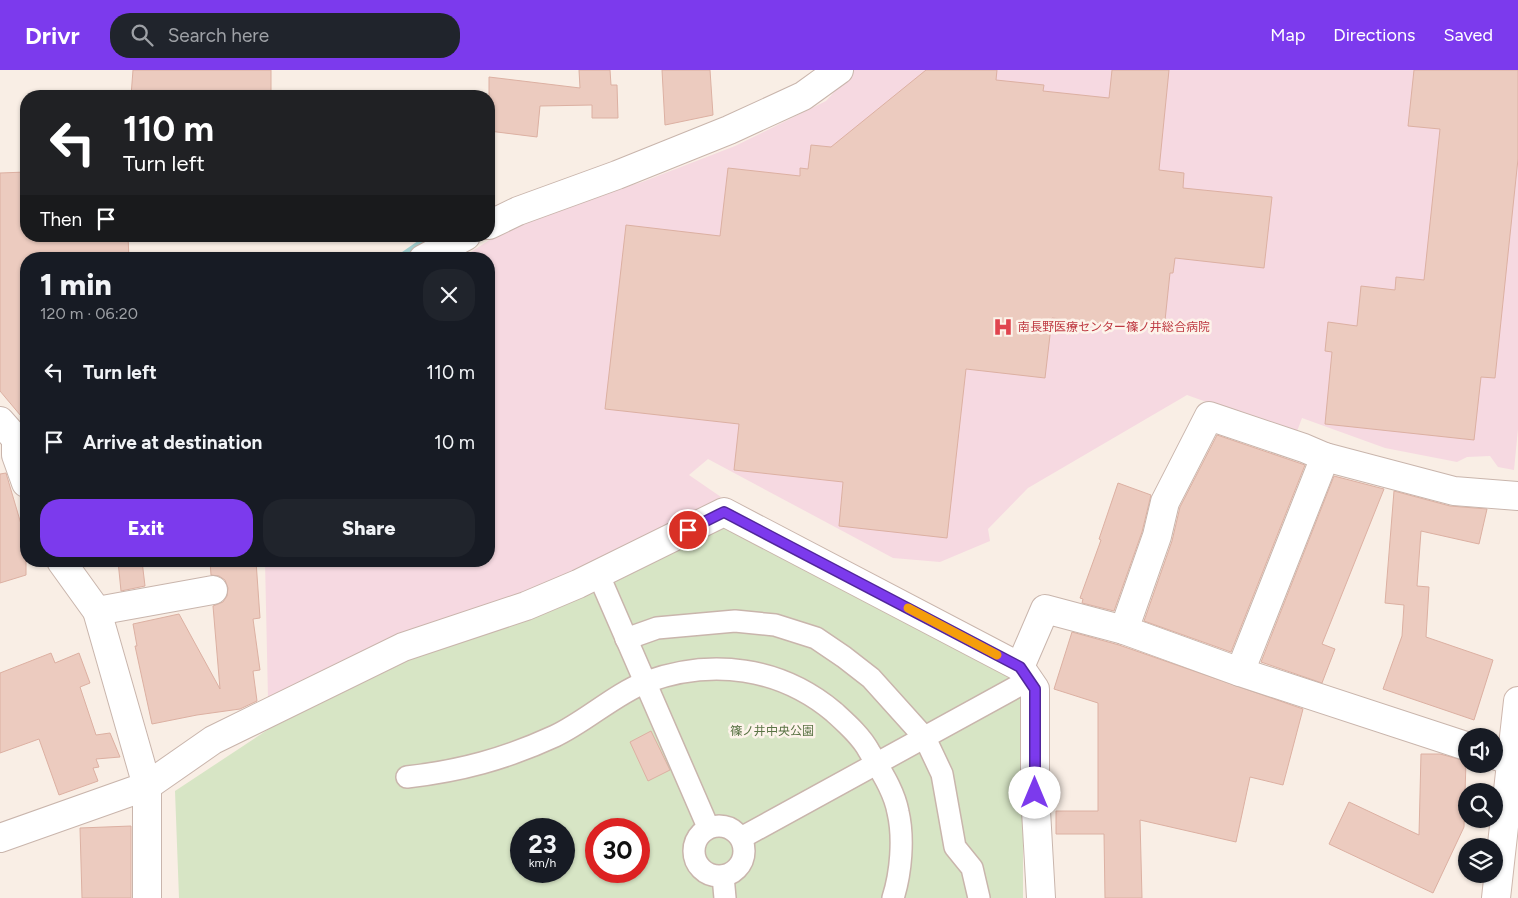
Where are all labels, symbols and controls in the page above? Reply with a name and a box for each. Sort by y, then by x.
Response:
search box [110,13,460,58]
text: Drivr [25,21,80,50]
icon: search [128,21,156,49]
text: Search here [168,24,269,47]
text: Map [1270,24,1305,46]
text: Directions [1333,24,1415,46]
text: Saved [1443,24,1493,46]
text: 110 m [123,108,214,150]
icon: left [40,110,105,175]
text: Turn left [123,150,205,177]
icon: arrive [92,205,120,233]
text: Then [40,208,82,231]
text: 1 min [40,266,112,303]
button: close [423,269,475,321]
text: 120 m · 06:20 [40,304,138,323]
hospital icon: 南長野医療センター篠ノ井総合病院 [992,316,1014,338]
place label: 南長野医療センター篠ノ井総合病院 [1018,320,1210,334]
icon: left [40,358,68,386]
text: Turn left [83,361,157,384]
text: 110 m [426,361,475,384]
icon: arrive [40,428,68,456]
text: Arrive at destination [83,431,262,454]
text: 10 m [434,431,475,454]
button: Exit [40,499,253,557]
button: Share [263,499,475,557]
pin [667,509,709,551]
icon: arrive [674,516,702,544]
park label: 篠ノ井中央公園 [730,724,814,738]
map controls [1458,728,1503,883]
button: sound [1458,728,1503,773]
position arrow [1008,766,1060,818]
button: search [1458,783,1503,828]
speed limit sign: 30 [585,818,650,883]
text: 23 [528,829,557,859]
button: layers [1458,838,1503,883]
text: km/h [529,856,556,870]

